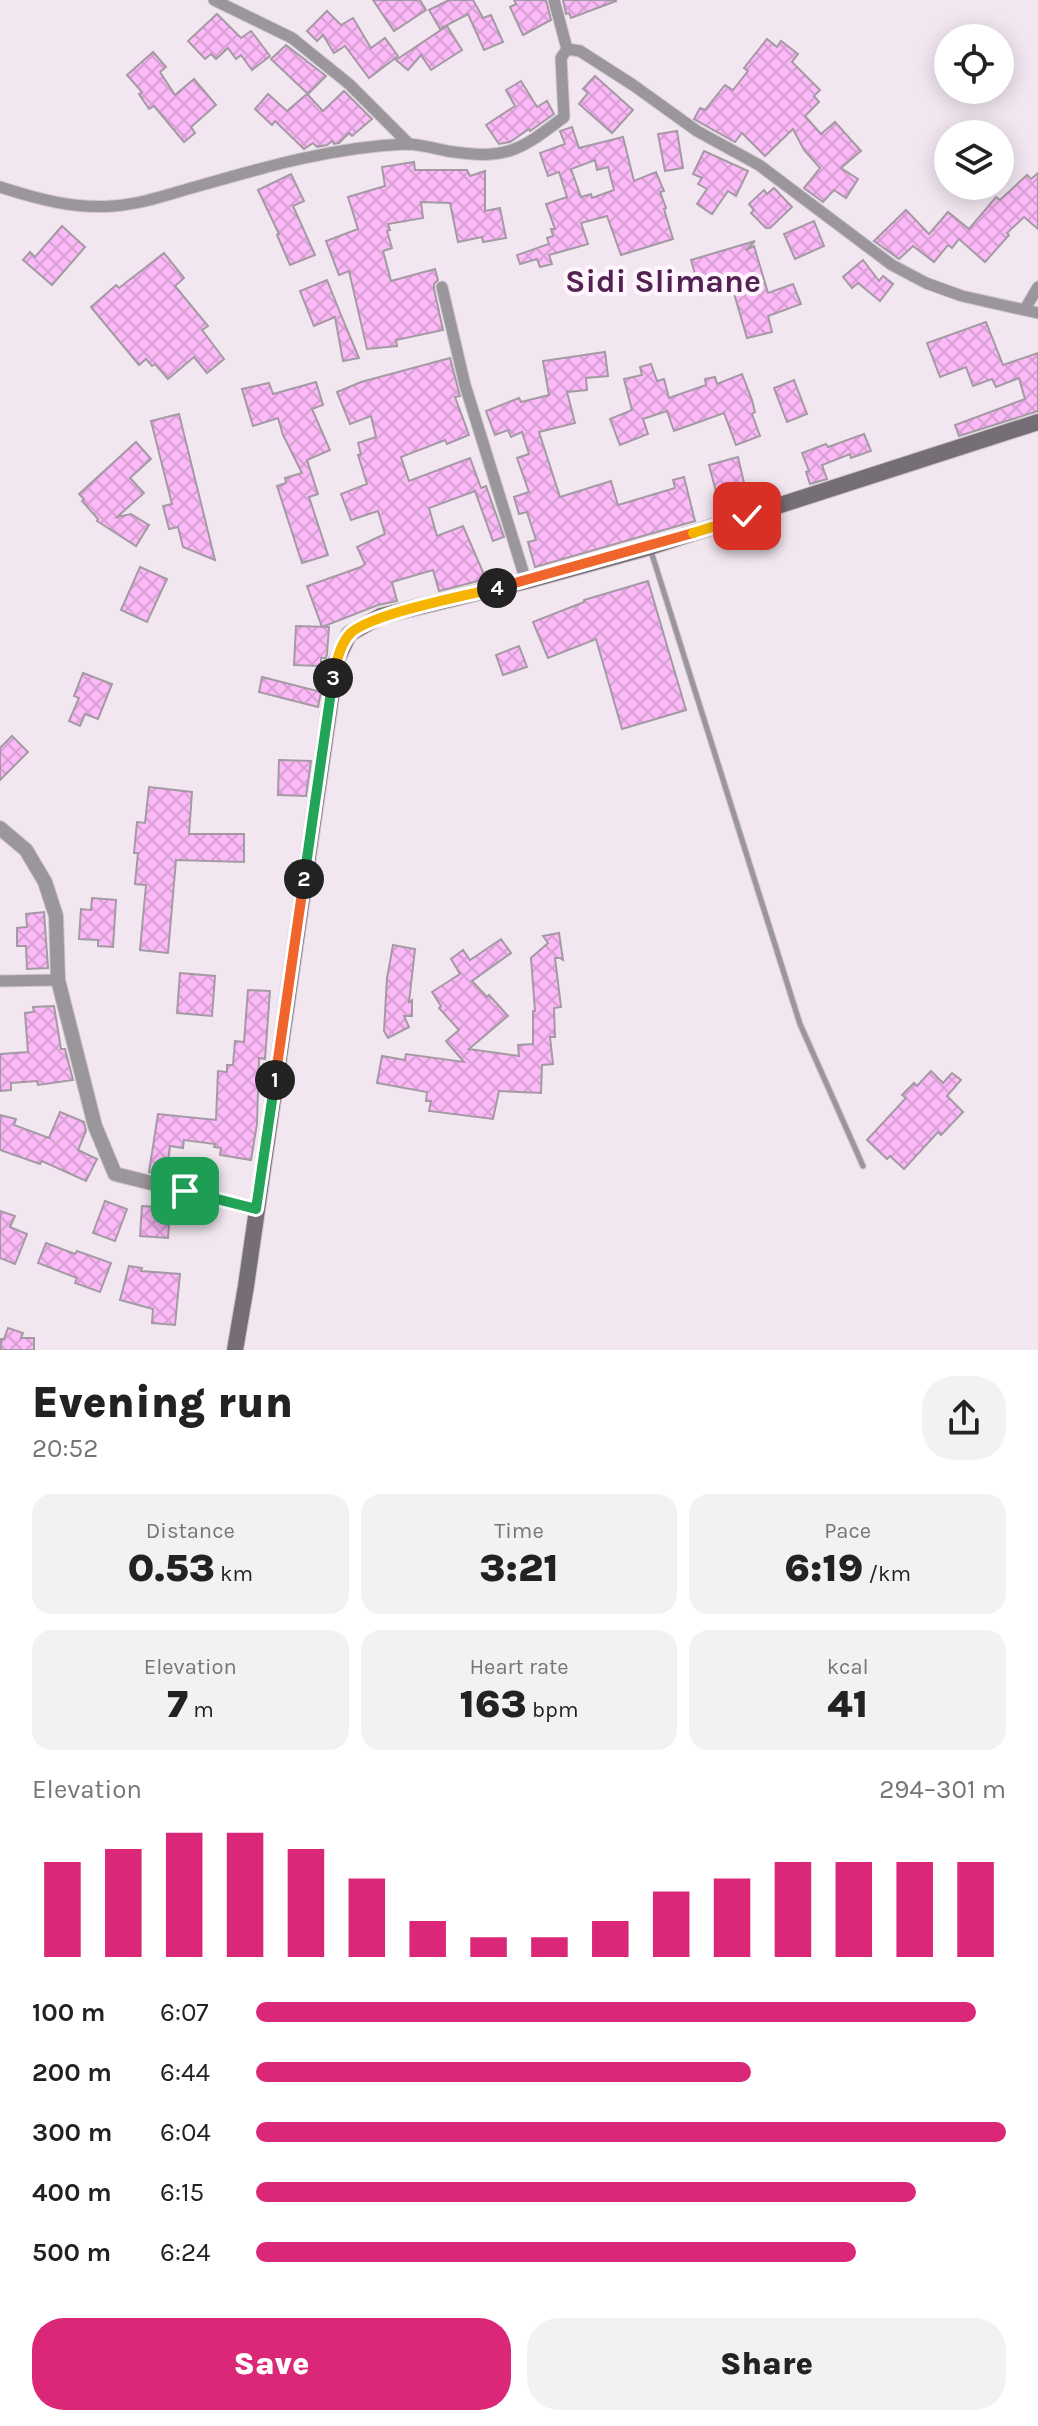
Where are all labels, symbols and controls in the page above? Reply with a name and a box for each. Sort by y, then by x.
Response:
map controls [934,24,1014,200]
button: locate [934,24,1014,104]
button: layers [934,120,1014,200]
district label: Sidi Slimane [565,263,761,300]
pin [713,482,781,550]
icon: check [725,494,769,538]
pin: 4 [477,568,517,608]
text: 4 [490,575,504,601]
pin: 3 [313,658,353,698]
text: 3 [326,665,340,691]
pin: 2 [284,859,324,899]
text: 2 [297,866,311,892]
pin: 1 [255,1060,295,1100]
text: 1 [271,1067,279,1093]
pin [151,1157,219,1225]
icon: arrive [163,1169,207,1213]
button: share [922,1376,1006,1460]
text: Evening run [32,1377,293,1428]
text: 20:52 [32,1433,98,1464]
text: Distance [146,1518,235,1544]
text: Time [494,1518,544,1544]
text: Pace [824,1518,871,1544]
text: 0.53 [128,1544,215,1591]
text: 3:21 [479,1544,559,1591]
text: 6:19 [784,1544,863,1591]
text: km [215,1561,253,1587]
text: /km [863,1561,911,1587]
text: Elevation [144,1654,237,1680]
text: Heart rate [469,1654,569,1680]
text: kcal [827,1654,869,1680]
text: 7 [167,1680,188,1727]
text: 163 [460,1680,527,1727]
text: 41 [827,1680,868,1727]
text: m [188,1697,214,1723]
text: bpm [527,1697,578,1723]
text: Elevation [32,1774,142,1805]
text: 294–301 m [879,1774,1006,1805]
text: 100 m [32,1997,105,2028]
text: 6:07 [160,1997,209,2028]
text: 200 m [32,2057,112,2088]
text: 6:44 [160,2057,210,2088]
text: 300 m [32,2117,112,2148]
text: 6:04 [160,2117,211,2148]
text: 400 m [32,2177,112,2208]
text: 6:15 [160,2177,204,2208]
text: 500 m [32,2237,111,2268]
text: 6:24 [160,2237,210,2268]
button: Save [32,2318,511,2410]
button: Share [527,2318,1006,2410]

